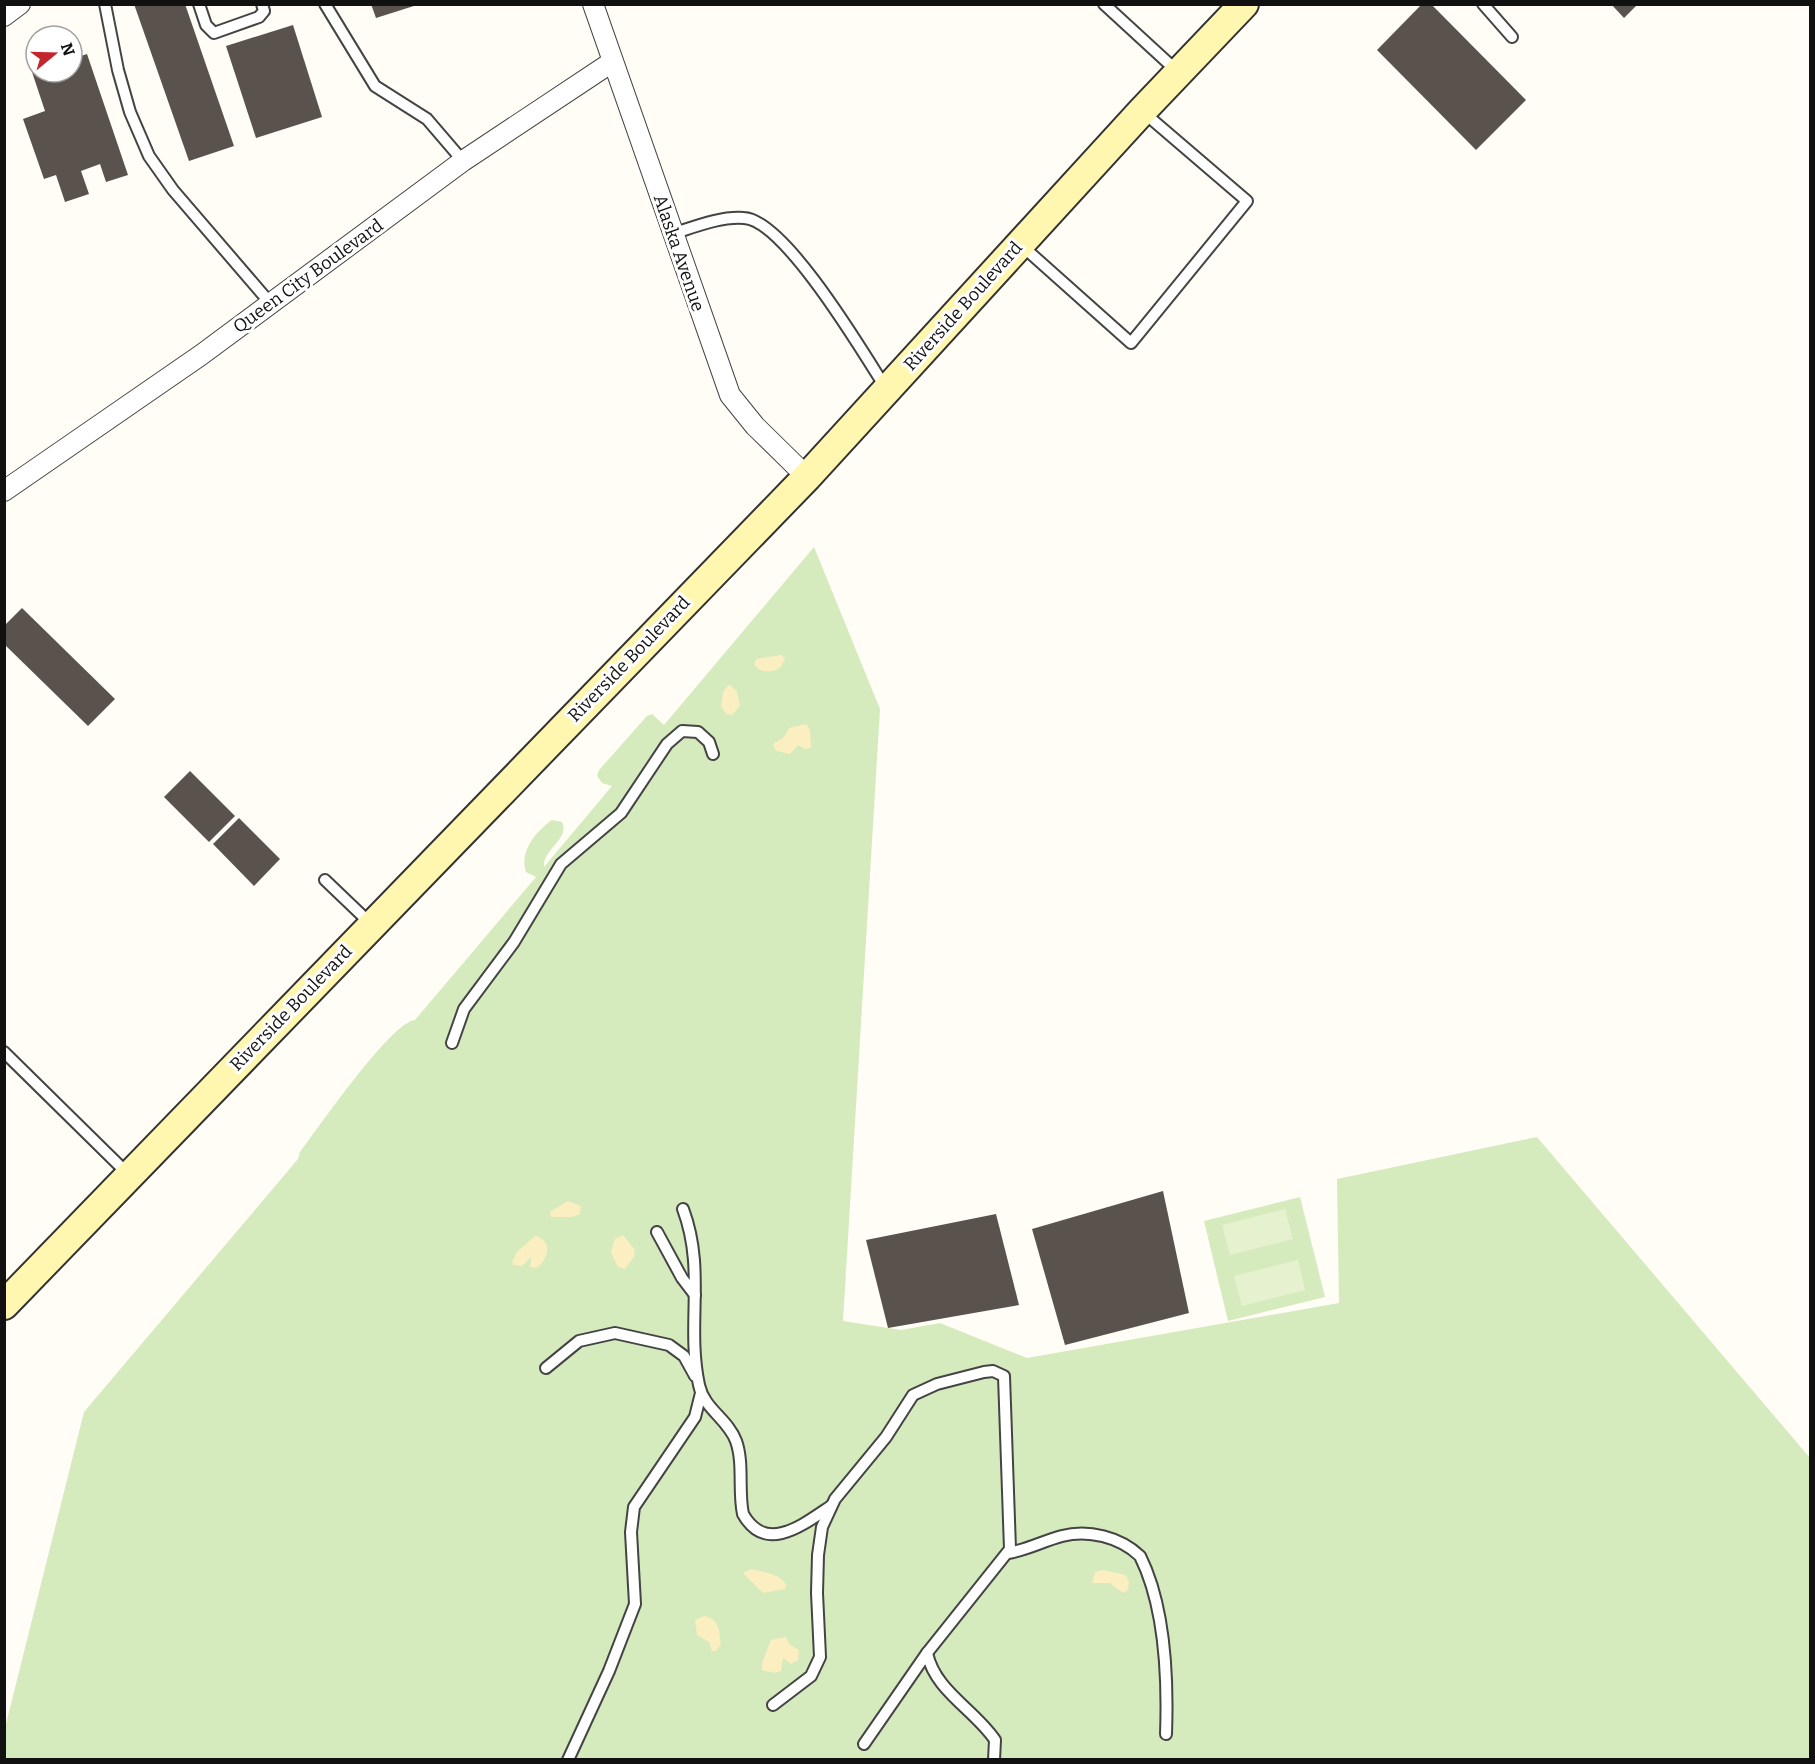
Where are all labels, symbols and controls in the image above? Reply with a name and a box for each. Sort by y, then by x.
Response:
north arrow [24,24,84,84]
text: N [57,40,79,58]
street label: Alaska Avenue [649,192,709,314]
street label: Queen City Boulevard [229,214,388,338]
street label: Riverside Boulevard [899,237,1027,375]
street label: Riverside Boulevard [563,591,695,726]
street label: Riverside Boulevard [225,940,357,1075]

